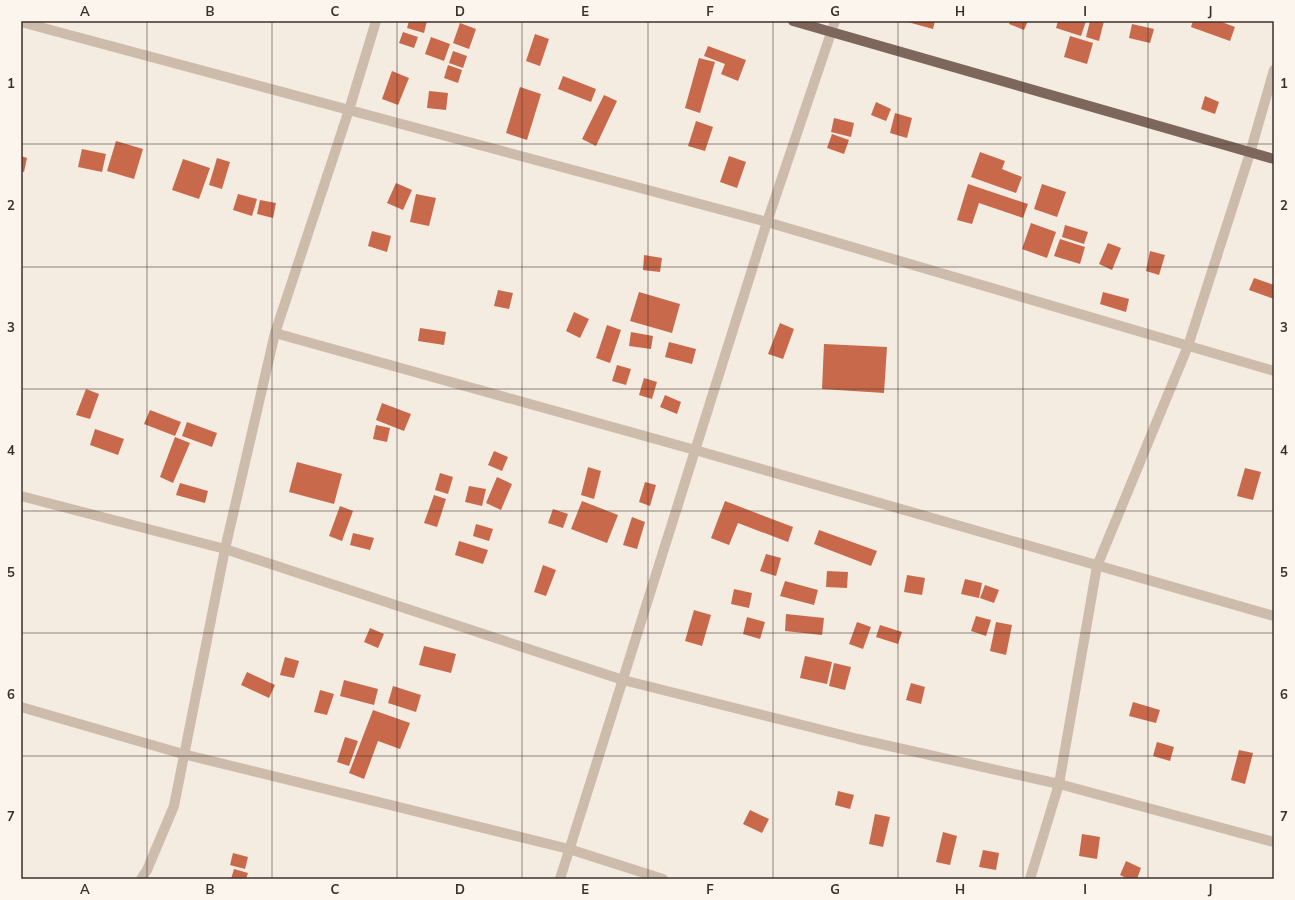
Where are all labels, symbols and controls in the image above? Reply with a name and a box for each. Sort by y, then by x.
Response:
text: A [80,3,90,19]
text: B [206,3,215,19]
text: C [331,3,340,19]
text: D [455,3,465,19]
text: E [581,3,589,19]
text: F [706,3,714,19]
text: G [830,3,840,19]
text: H [955,3,965,19]
text: I [1083,3,1087,19]
text: J [1208,3,1212,19]
text: 1 [7,75,15,91]
text: 1 [1280,75,1288,91]
text: 2 [7,197,15,213]
text: 2 [1280,197,1288,213]
text: 3 [7,319,15,335]
text: 3 [1280,319,1288,335]
text: 4 [7,442,15,458]
text: 4 [1280,442,1288,458]
text: 5 [7,564,15,580]
text: 5 [1280,564,1288,580]
text: 6 [7,686,15,702]
text: 6 [1280,686,1288,702]
text: 7 [7,808,15,824]
text: 7 [1280,808,1288,824]
text: A [80,881,90,897]
text: B [206,881,215,897]
text: C [331,881,340,897]
text: D [455,881,465,897]
text: E [581,881,589,897]
text: F [706,881,714,897]
text: G [830,881,840,897]
text: H [955,881,965,897]
text: I [1083,881,1087,897]
text: J [1208,881,1212,897]

